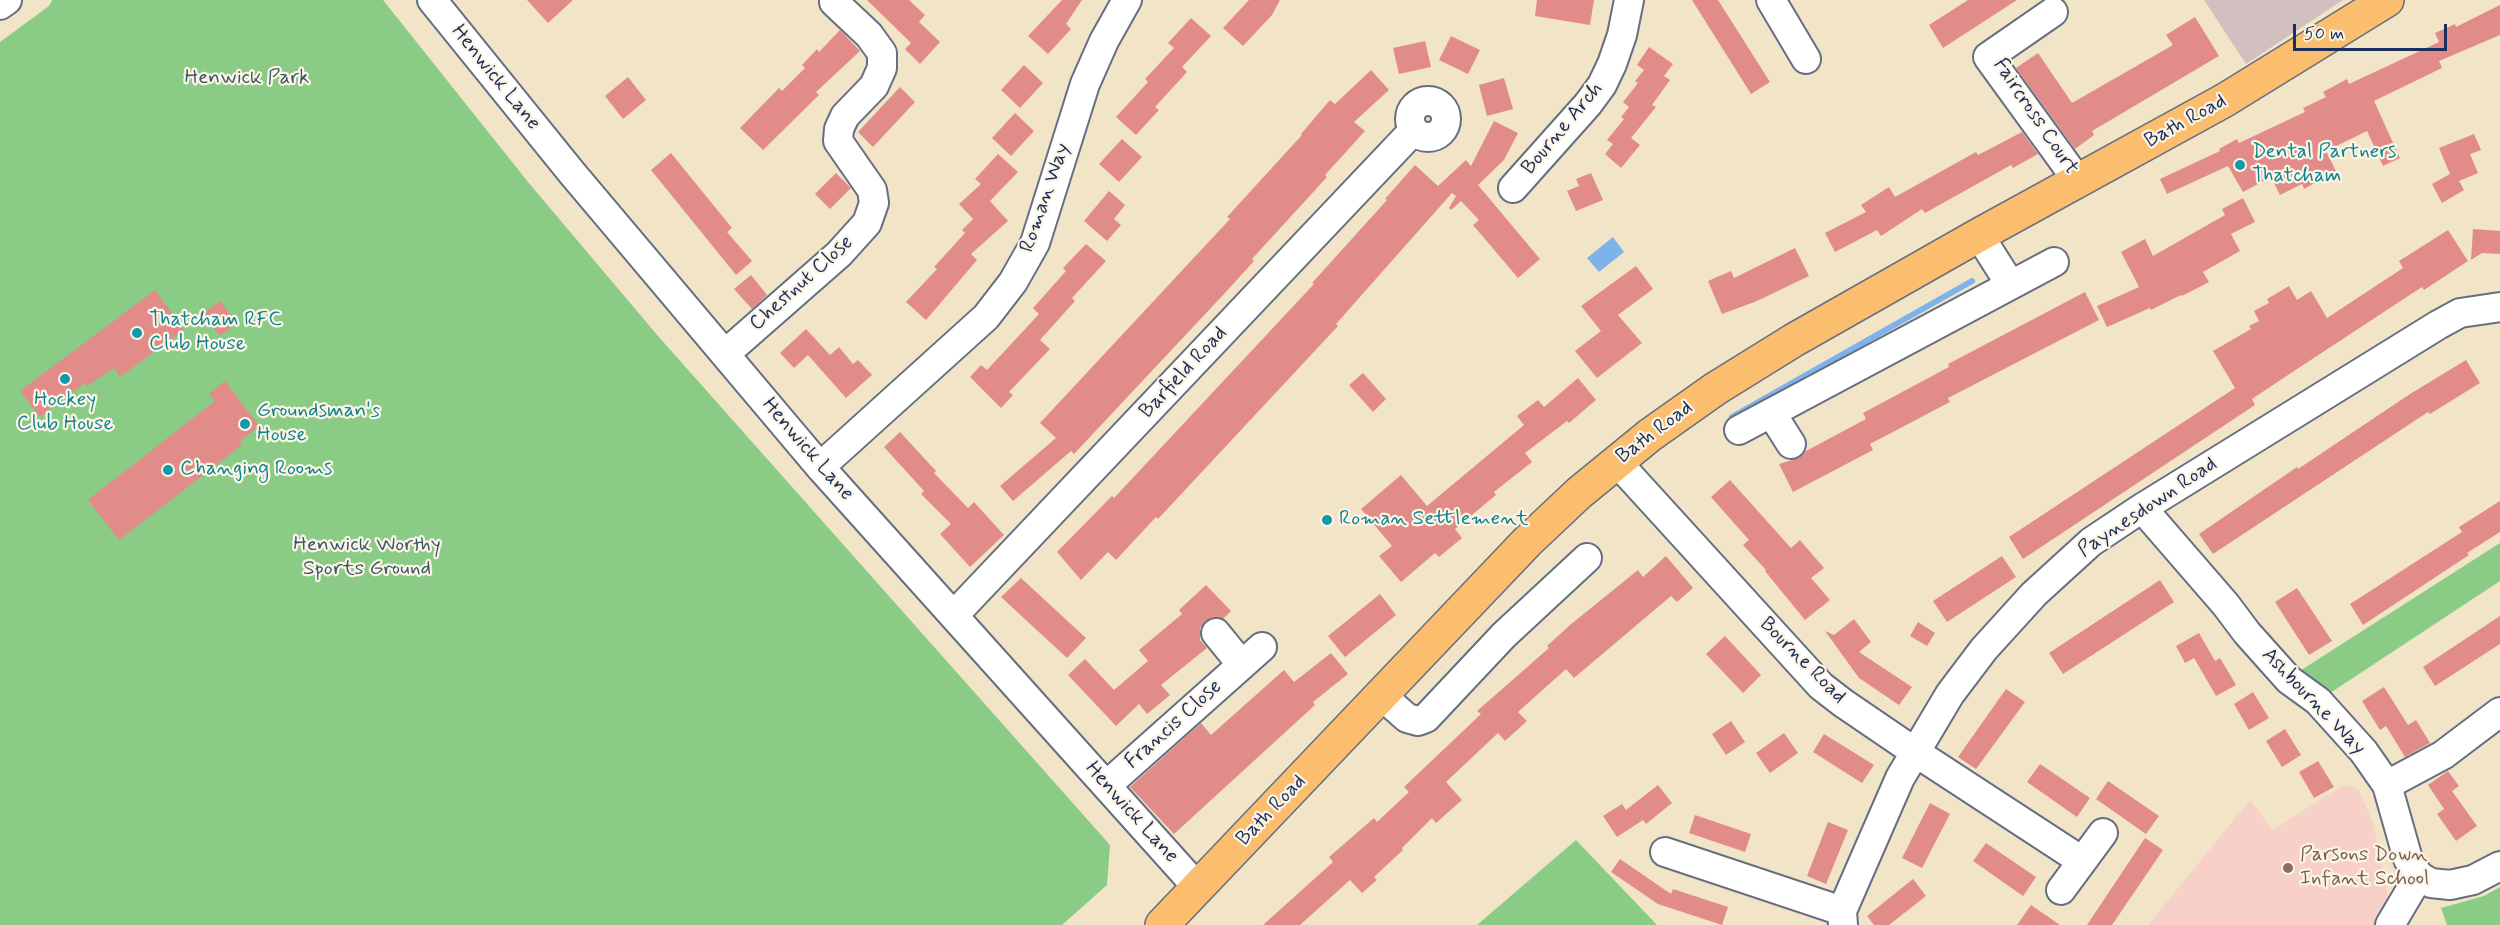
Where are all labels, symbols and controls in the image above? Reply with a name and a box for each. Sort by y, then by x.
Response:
scale bar [2296,12,2450,50]
street label: Henwick Lane [445,20,545,136]
text: 50 m [2304,22,2344,46]
street label: Faircross Court [1987,54,2083,180]
park label: Henwick Park [185,66,309,92]
street label: Bourne Arch [1517,77,1609,181]
street label: Bath Road [2141,89,2231,155]
street label: Roman Way [1016,140,1076,256]
place label: Dental Partners Thatcham [2252,140,2396,190]
marker: Dental Partners Thatcham [2233,158,2247,172]
street label: Chestnut Close [745,231,859,337]
place label: Thatcham RFC Club House [149,308,282,358]
street label: Barfield Road [1135,322,1233,424]
marker: Thatcham RFC Club House [130,326,144,340]
marker: Hockey Club House [58,372,72,386]
place label: Hockey Club House [17,388,113,438]
street label: Henwick Lane [755,393,859,507]
street label: Bath Road [1612,396,1698,470]
place label: Groundsman's House [257,399,380,449]
marker: Groundsman's House [238,417,252,431]
street label: Paynesdown Road [2074,452,2222,564]
place label: Changing Rooms [180,457,332,483]
marker: Changing Rooms [161,463,175,477]
place label: Roman Settlement [1339,507,1528,533]
marker: Roman Settlement [1320,513,1334,527]
park label: Henwick Worthy Sports Ground [293,533,441,583]
street label: Bourne Road [1753,612,1851,710]
street label: Ashbourne Way [2256,643,2370,761]
street label: Francis Close [1120,675,1228,775]
street label: Henwick Lane [1079,757,1183,869]
street label: Bath Road [1232,770,1312,852]
place label: Parsons Down Infant School [2300,843,2429,893]
marker: Parsons Down Infant School [2281,861,2295,875]

